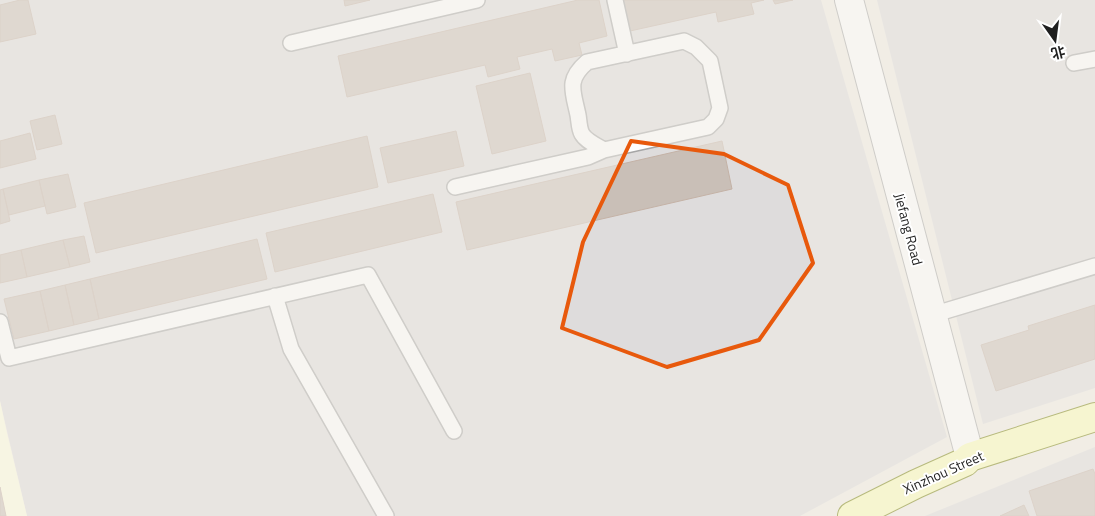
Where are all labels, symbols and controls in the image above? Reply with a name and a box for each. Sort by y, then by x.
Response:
north arrow [1030,15,1080,65]
text: 北 [1049,41,1068,65]
street label: Jiefang Road [889,191,929,267]
street label: Xinzhou Street [899,445,987,499]

